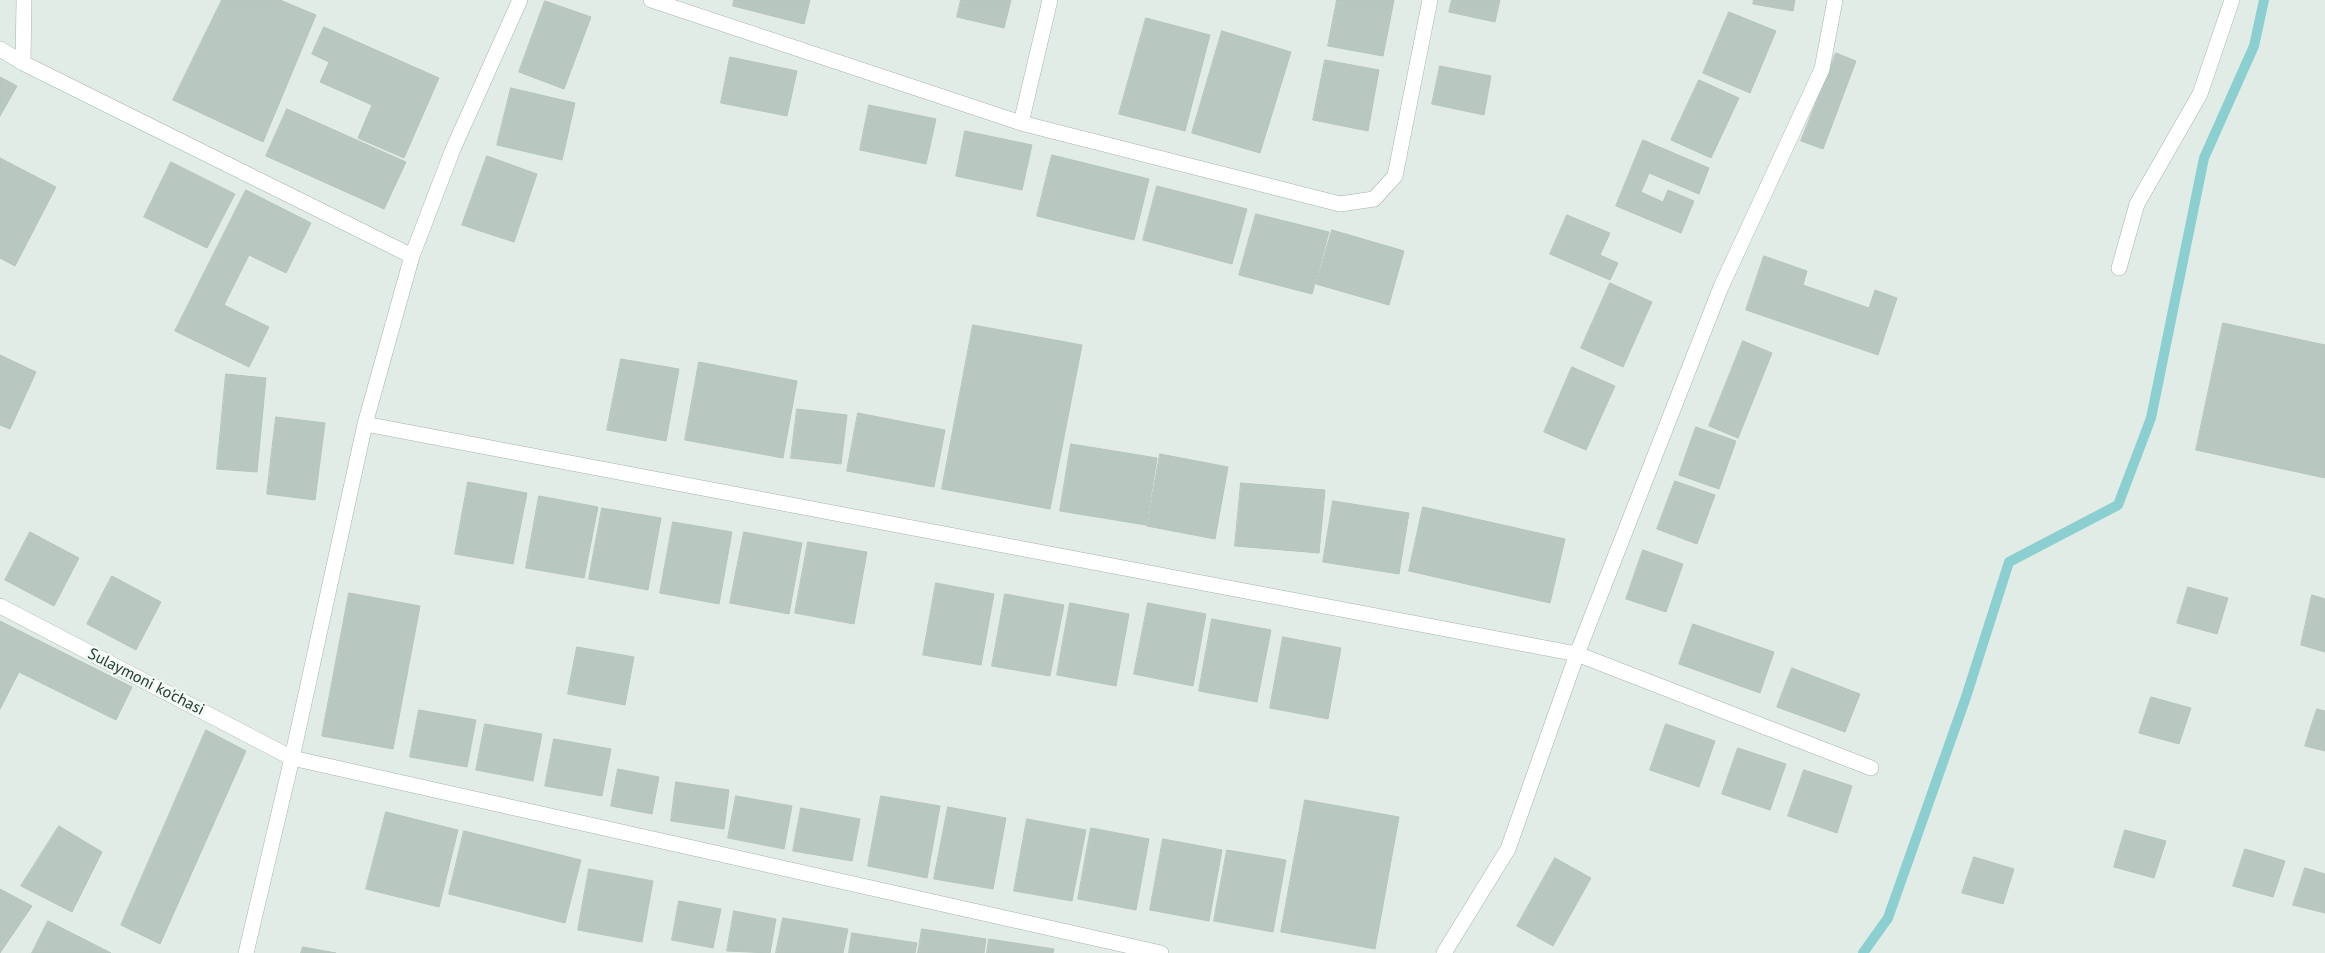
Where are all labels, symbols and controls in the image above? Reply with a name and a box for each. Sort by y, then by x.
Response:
street label: Sulaymoni ko'chasi [85,644,207,720]

